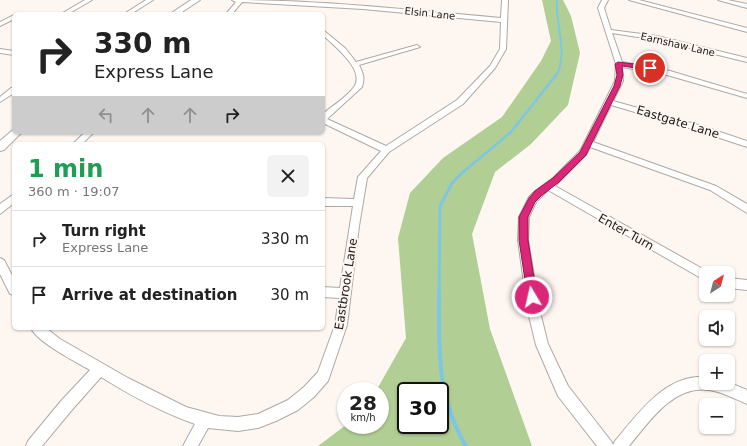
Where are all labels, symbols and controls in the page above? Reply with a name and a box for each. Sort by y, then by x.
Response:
street label: Elsin Lane [404,5,456,22]
text: 330 m [94,27,191,60]
icon: right [28,28,80,80]
street label: Earnshaw Lane [640,31,716,58]
pin [633,51,667,85]
icon: arrive [639,57,661,79]
text: Express Lane [94,61,214,82]
street label: Eastgate Lane [635,103,721,141]
icon: left [95,104,117,126]
icon: ahead [137,104,159,126]
icon: ahead [179,104,201,126]
icon: right [221,104,243,126]
text: 1 min [28,155,103,183]
button: close [267,155,309,197]
text: 360 m · 19:07 [28,184,119,199]
street label: Enter Turn [596,211,656,253]
text: Turn right [62,222,146,240]
icon: right [28,228,50,250]
text: 330 m [261,230,309,248]
street label: Eastbrook Lane [332,237,360,331]
text: Express Lane [62,240,148,255]
north arrow [699,266,735,302]
map controls [699,266,735,434]
position arrow [511,276,553,318]
icon: arrive [28,284,50,306]
text: Arrive at destination [62,286,237,304]
text: 30 m [271,286,309,304]
button: sound [699,310,735,346]
button: + [699,354,735,390]
speed limit sign: 30 [397,382,449,434]
text: 28 [349,391,377,415]
button: − [699,398,735,434]
text: km/h [350,412,376,423]

